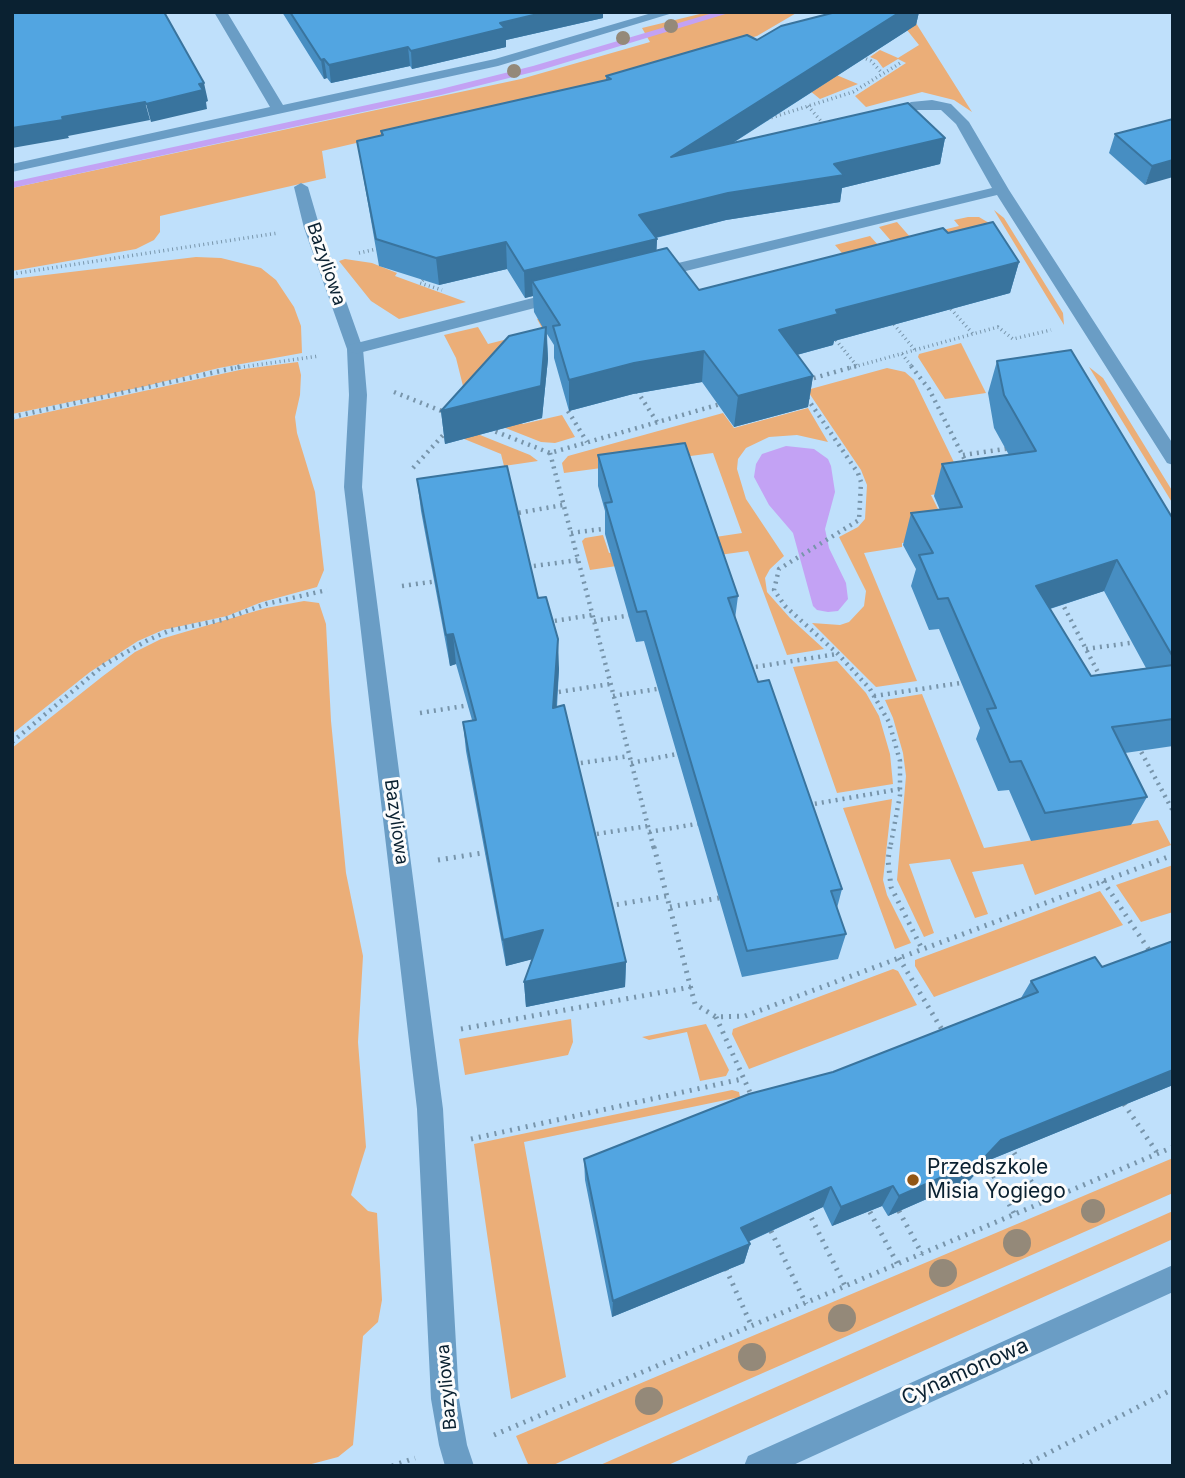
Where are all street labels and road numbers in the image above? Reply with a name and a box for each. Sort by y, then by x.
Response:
street label: Bazyliowa [302,220,350,308]
street label: Bazyliowa [379,778,413,866]
street label: Cynamonowa [898,1333,1032,1411]
street label: Bazyliowa [432,1343,462,1431]

